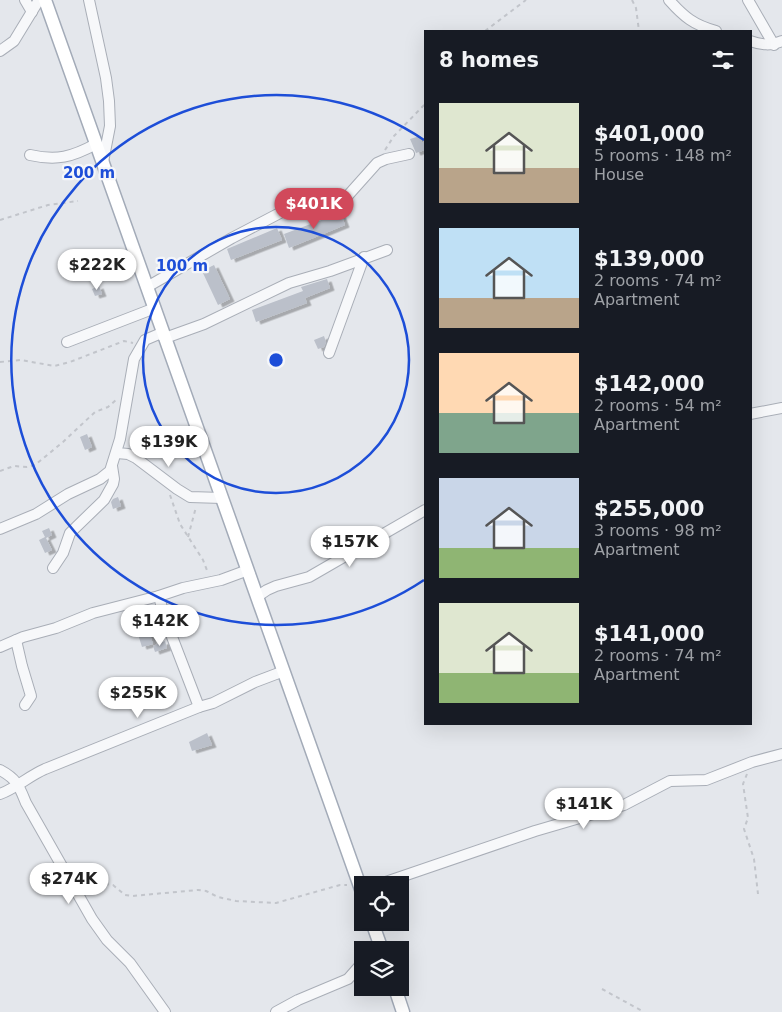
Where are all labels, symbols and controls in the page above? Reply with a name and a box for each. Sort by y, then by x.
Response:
icon: filters [709,46,737,74]
text: 8 homes [439,48,539,72]
text: $401,000 [594,122,704,146]
icon: home [479,123,539,183]
text: 5 rooms · 148 m² [594,146,732,165]
text: 200 m [63,164,115,182]
text: House [594,165,644,184]
pin: $401K [279,188,349,230]
text: $401K [286,194,342,213]
text: $139,000 [594,247,704,271]
pin: $222K [62,248,132,291]
icon: home [479,248,539,308]
text: $222K [69,255,125,274]
text: 100 m [156,257,208,275]
text: 2 rooms · 74 m² [594,271,722,290]
text: Apartment [594,290,680,309]
centre of rings [267,351,285,369]
text: $142,000 [594,372,704,396]
icon: home [479,373,539,433]
text: 2 rooms · 54 m² [594,396,722,415]
text: Apartment [594,415,680,434]
pin: $139K [134,426,204,468]
text: $139K [141,432,197,451]
text: $255,000 [594,497,704,521]
icon: home [479,498,539,558]
text: 3 rooms · 98 m² [594,521,722,540]
pin: $157K [315,526,385,568]
text: $157K [322,532,378,551]
text: Apartment [594,540,680,559]
pin: $142K [125,604,195,647]
text: $142K [132,611,188,630]
text: $141,000 [594,622,704,646]
icon: home [479,623,539,683]
text: 2 rooms · 74 m² [594,646,722,665]
text: Apartment [594,665,680,684]
pin: $255K [103,676,173,719]
text: $255K [110,683,166,702]
pin: $141K [549,788,619,830]
text: $141K [556,794,612,813]
pin: $274K [34,862,104,905]
text: $274K [41,869,97,888]
map controls [354,876,409,996]
button: locate [354,876,409,931]
button: layers [354,941,409,996]

